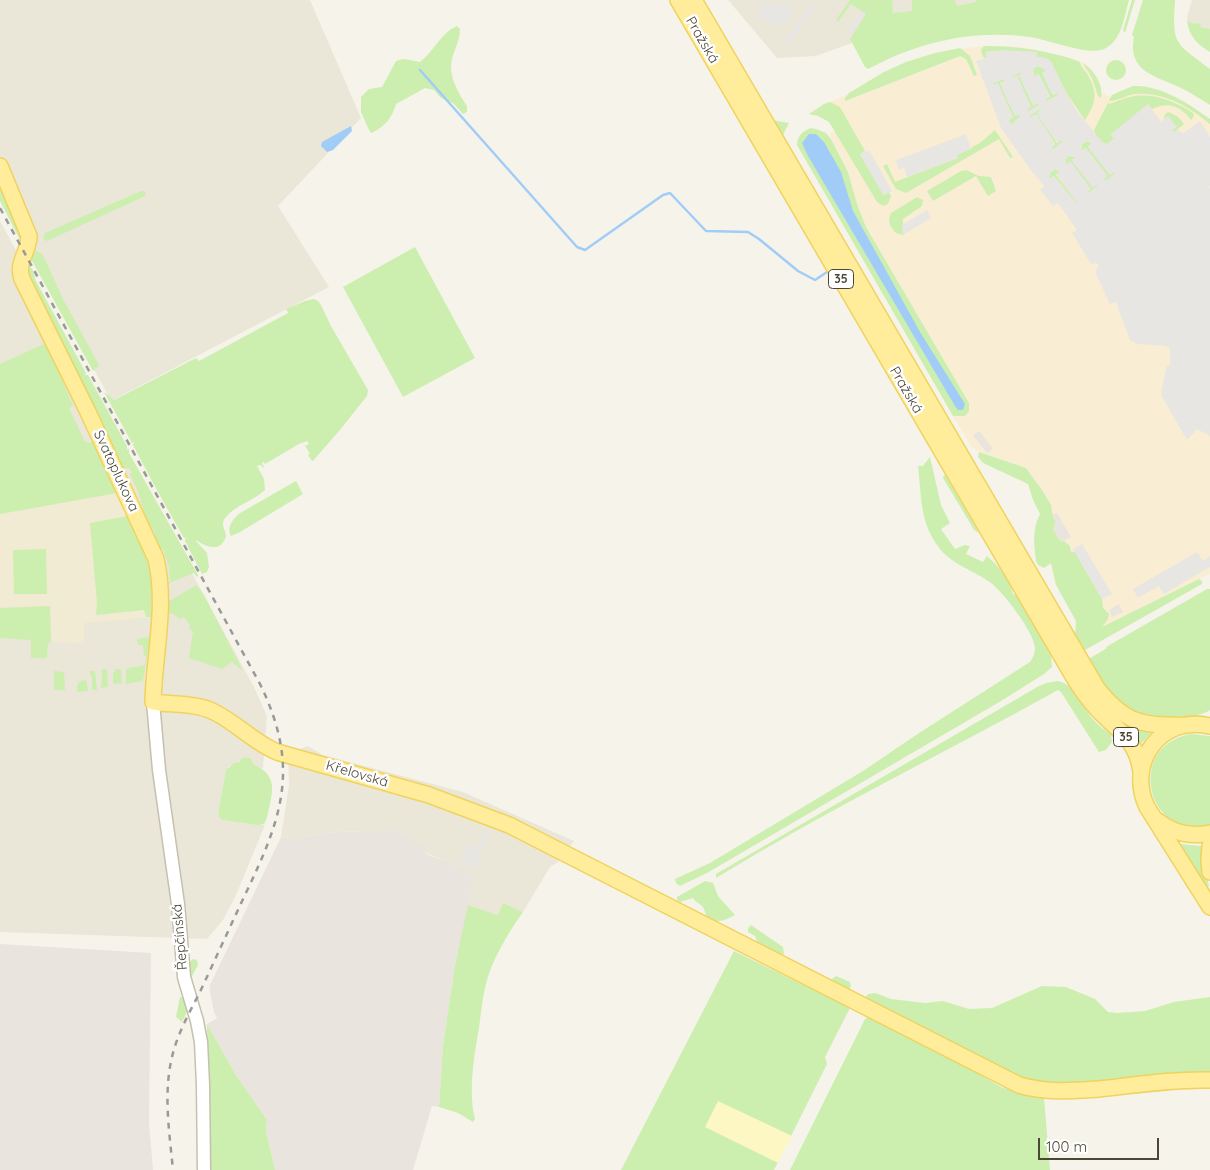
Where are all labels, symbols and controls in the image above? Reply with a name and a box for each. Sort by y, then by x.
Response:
street label: Pražská [682,14,722,66]
road number: 35 [828,270,854,288]
street label: Pražská [886,364,926,416]
street label: Svatoplukova [90,428,142,514]
road number: 35 [1114,728,1138,746]
street label: Křelovská [324,757,390,791]
street label: Řepčínská [169,903,191,971]
scale bar [1040,1128,1161,1160]
text: 100 m [1046,1137,1087,1156]

